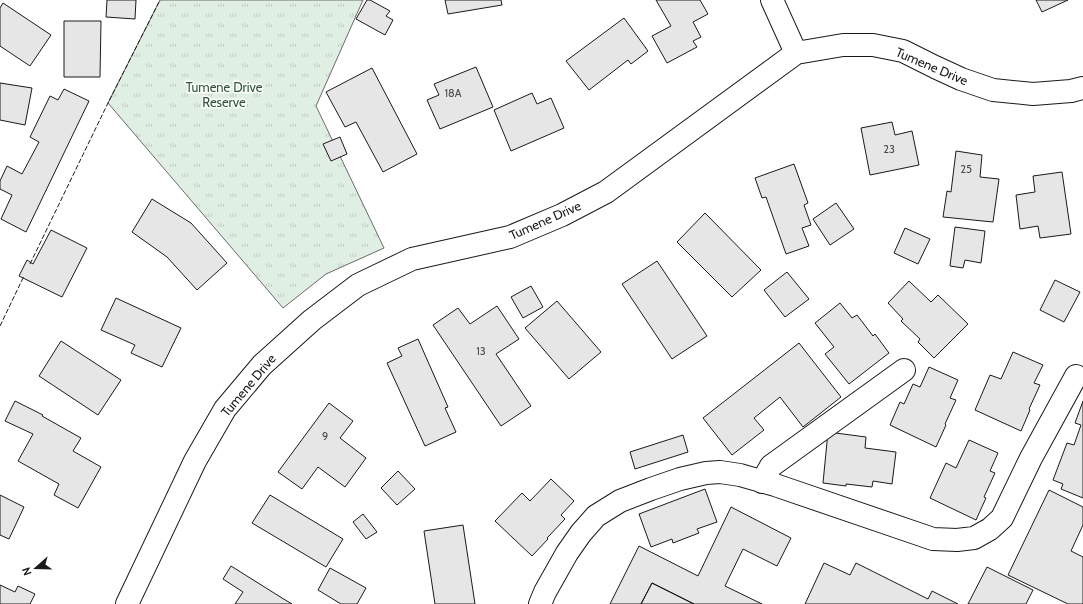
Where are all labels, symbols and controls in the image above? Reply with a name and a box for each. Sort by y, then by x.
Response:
street label: Tumene Drive [894,44,971,88]
park label: Tumene Drive Reserve [186,79,263,110]
house number: 18A [444,86,462,100]
house number: 23 [883,142,895,156]
house number: 25 [960,162,972,176]
street label: Tumene Drive [507,197,584,243]
house number: 13 [476,344,486,358]
street label: Tumene Drive [217,350,279,420]
house number: 9 [322,429,328,443]
north arrow [16,548,56,588]
text: N [19,565,35,577]

